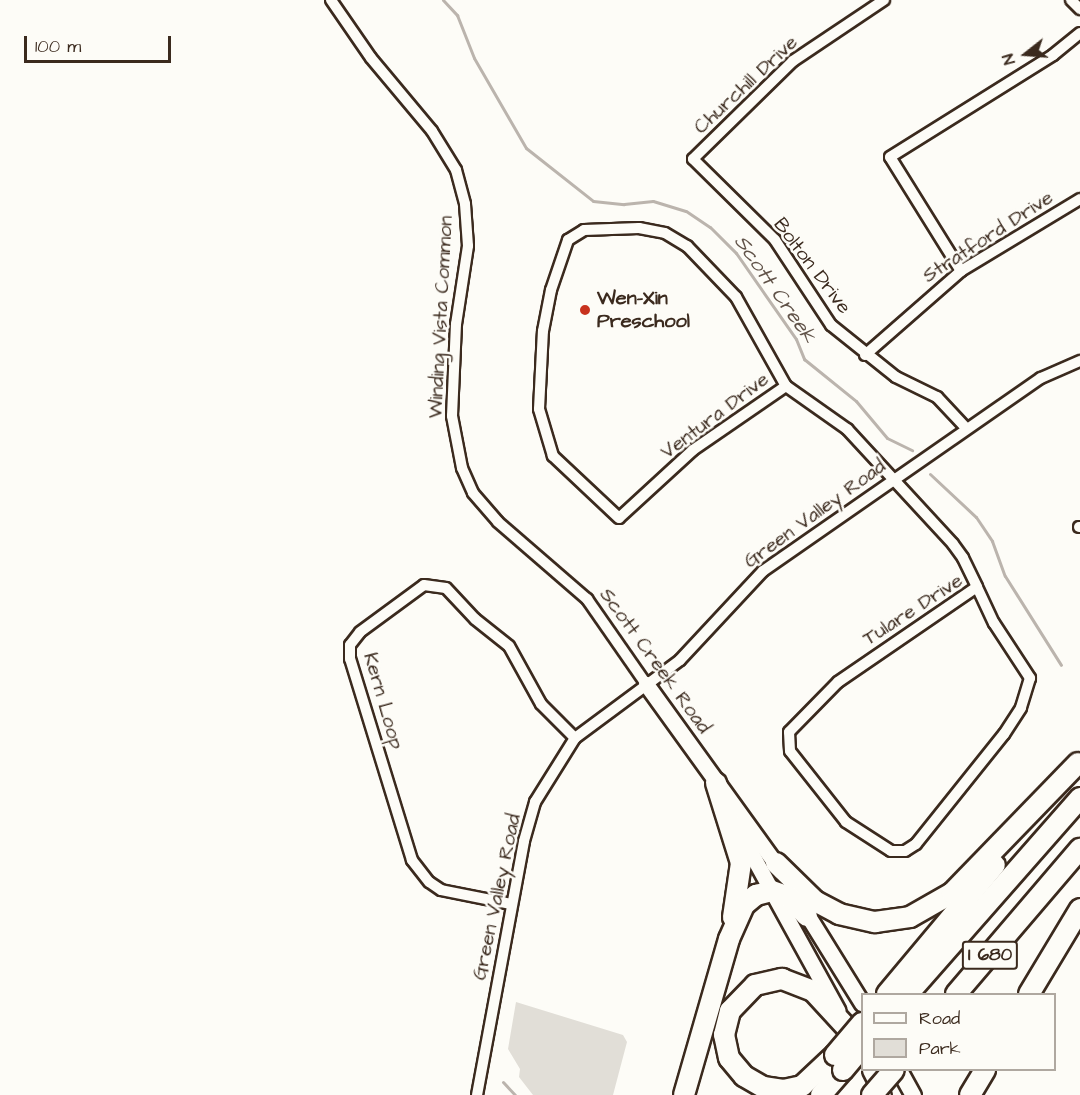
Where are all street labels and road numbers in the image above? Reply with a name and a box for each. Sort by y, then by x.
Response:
street label: Churchill Drive [689,31,803,139]
street label: Stratford Drive [918,186,1058,288]
street label: Bolton Drive [768,213,856,319]
street label: Winding Vista Common [424,215,458,419]
street label: Ventura Drive [656,368,774,464]
street label: Green Valley Road [739,455,891,573]
street label: Tulare Drive [859,569,967,651]
street label: Scott Creek Road [594,584,716,738]
street label: Kern Loop [358,650,408,752]
street label: Green Valley Road [468,812,526,982]
road number: I 680 [962,940,1018,970]

